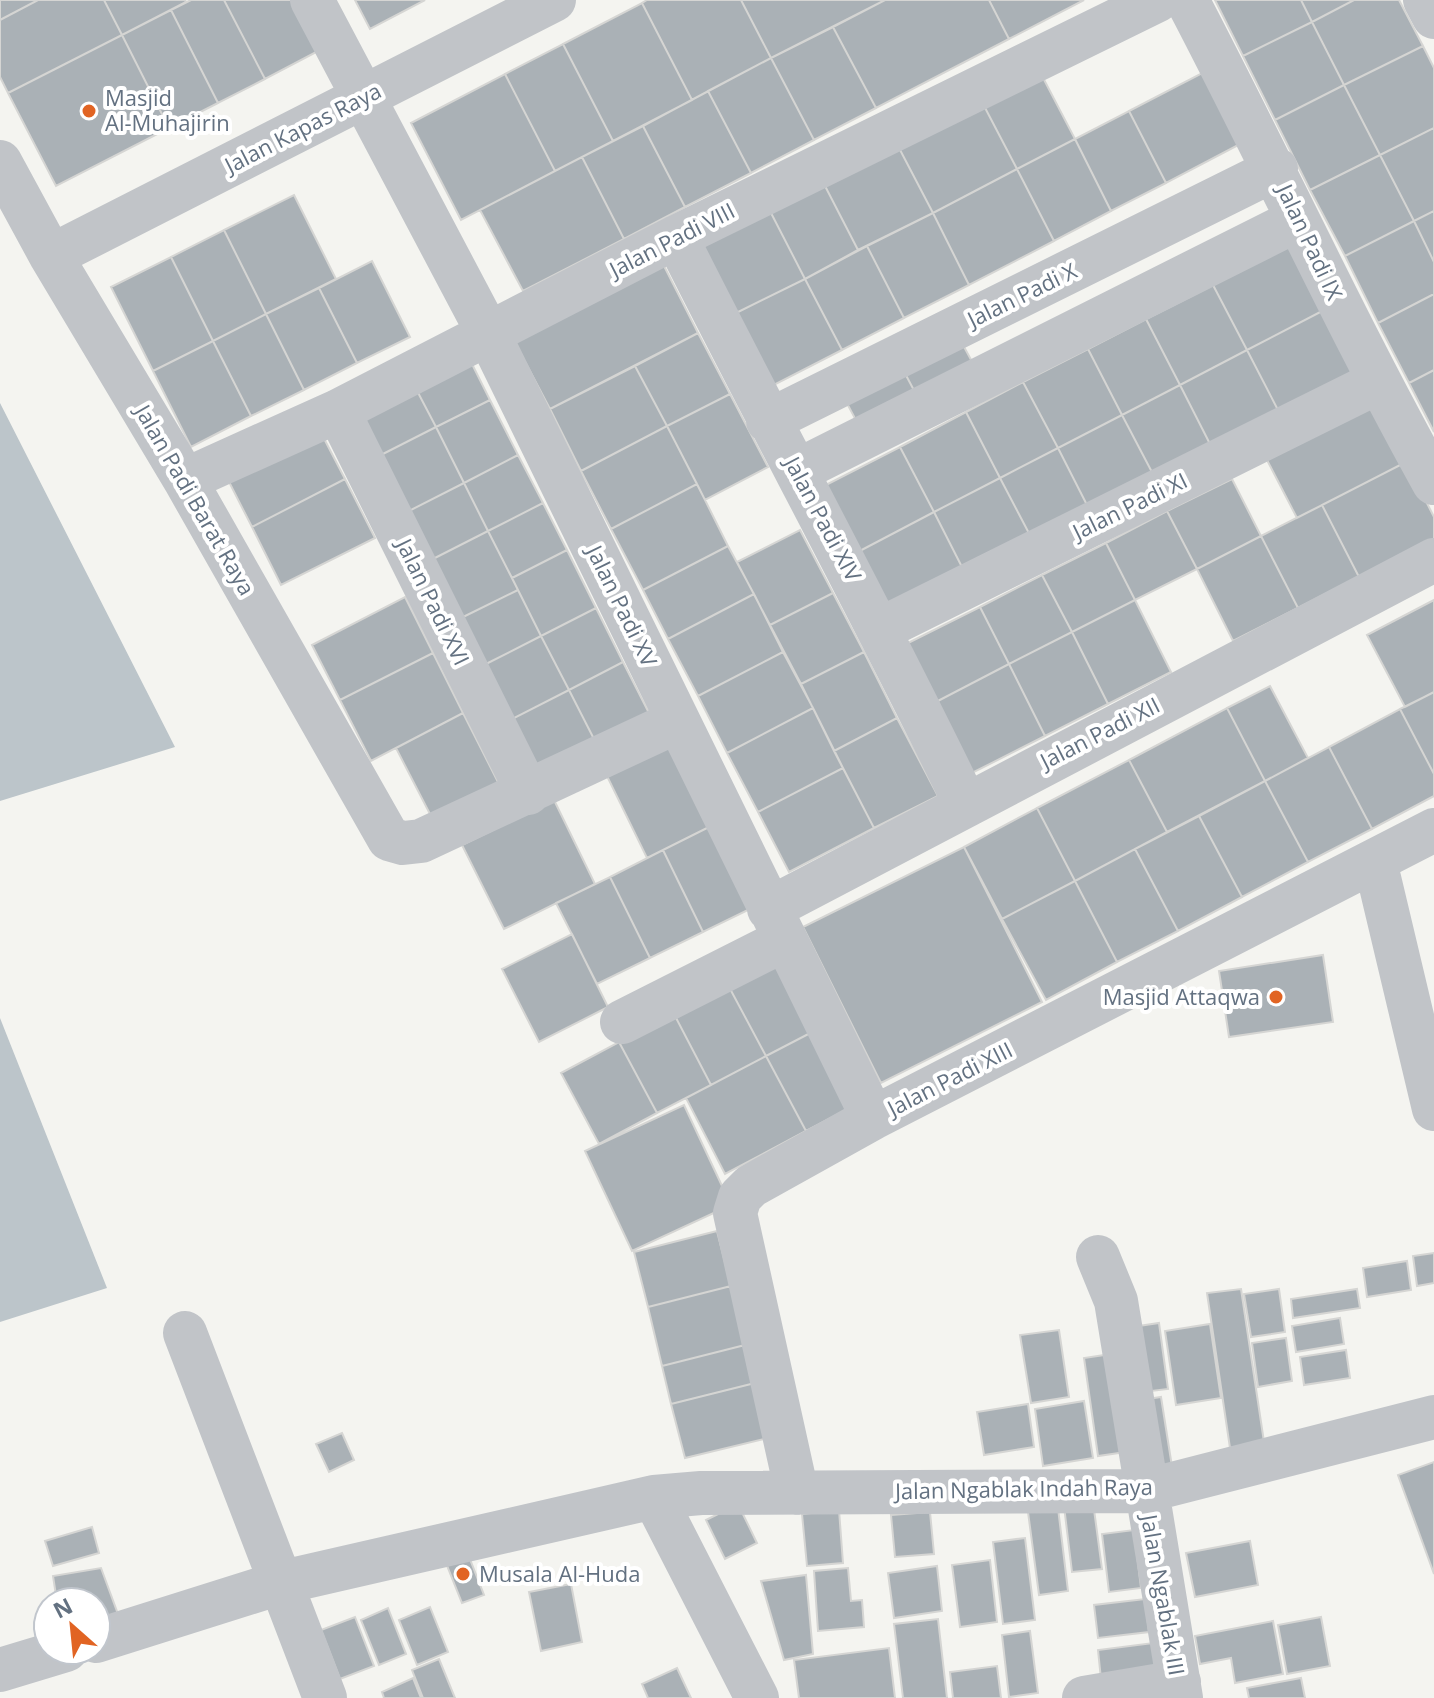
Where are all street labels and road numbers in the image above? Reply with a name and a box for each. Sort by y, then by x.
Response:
street label: Jalan Kapas Raya [217,75,386,180]
street label: Jalan Padi IX [1270,177,1351,304]
street label: Jalan Padi VIII [602,195,739,284]
street label: Jalan Padi X [960,255,1081,334]
street label: Jalan Padi Barat Raya [128,397,263,600]
street label: Jalan Padi XIV [777,449,870,587]
street label: Jalan Padi XI [1065,464,1192,547]
street label: Jalan Padi XVI [389,531,477,670]
street label: Jalan Padi XV [580,538,666,672]
street label: Jalan Padi XII [1033,689,1164,776]
street label: Jalan Padi XIII [880,1034,1017,1123]
street label: Jalan Ngablak Indah Raya [893,1471,1153,1505]
street label: Jalan Ngablak III [1135,1510,1193,1678]

